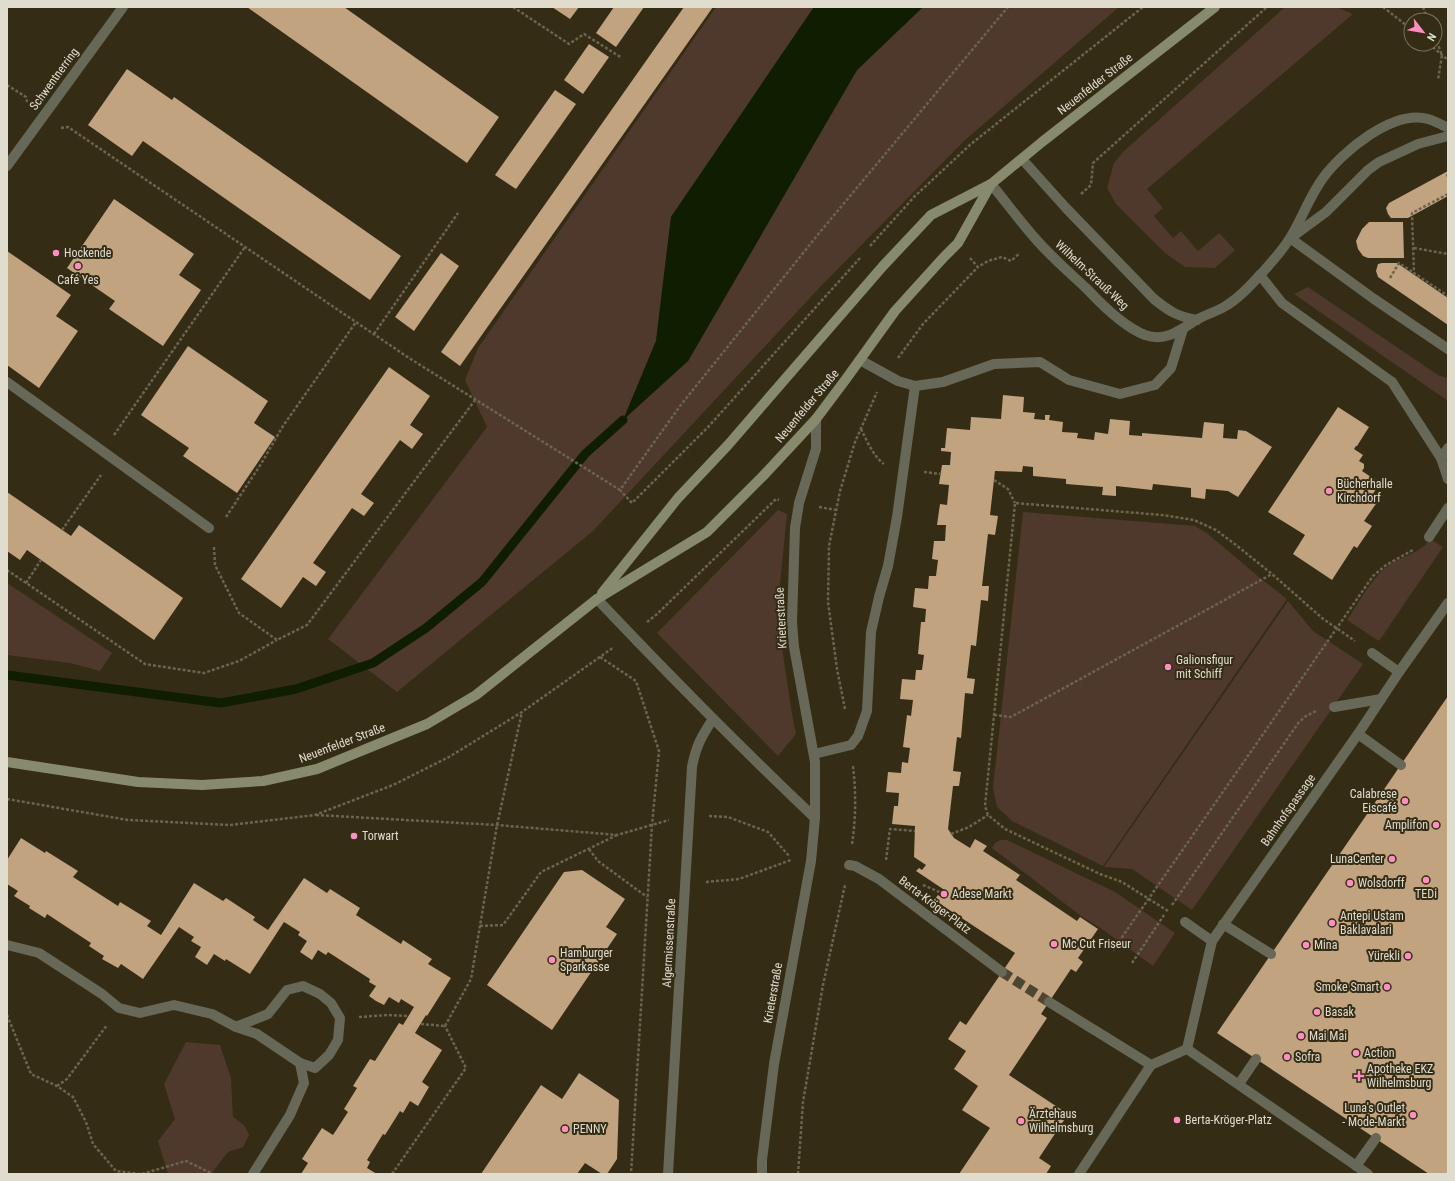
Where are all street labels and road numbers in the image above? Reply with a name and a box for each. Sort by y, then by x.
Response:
street label: Schwentnerring [27,45,81,113]
street label: Neuenfelder Straße [1055,50,1136,118]
street label: Wilhelm-Strauß-Weg [1052,237,1132,313]
street label: Neuenfelder Straße [772,366,842,445]
street label: Krieterstraße [772,587,790,649]
street label: Neuenfelder Straße [297,720,387,766]
street label: Bahnhofspassage [1258,771,1318,849]
street label: Berta-Kröger-Platz [896,873,974,937]
street label: Algermissenstraße [660,898,678,988]
street label: Krieterstraße [761,961,785,1024]

